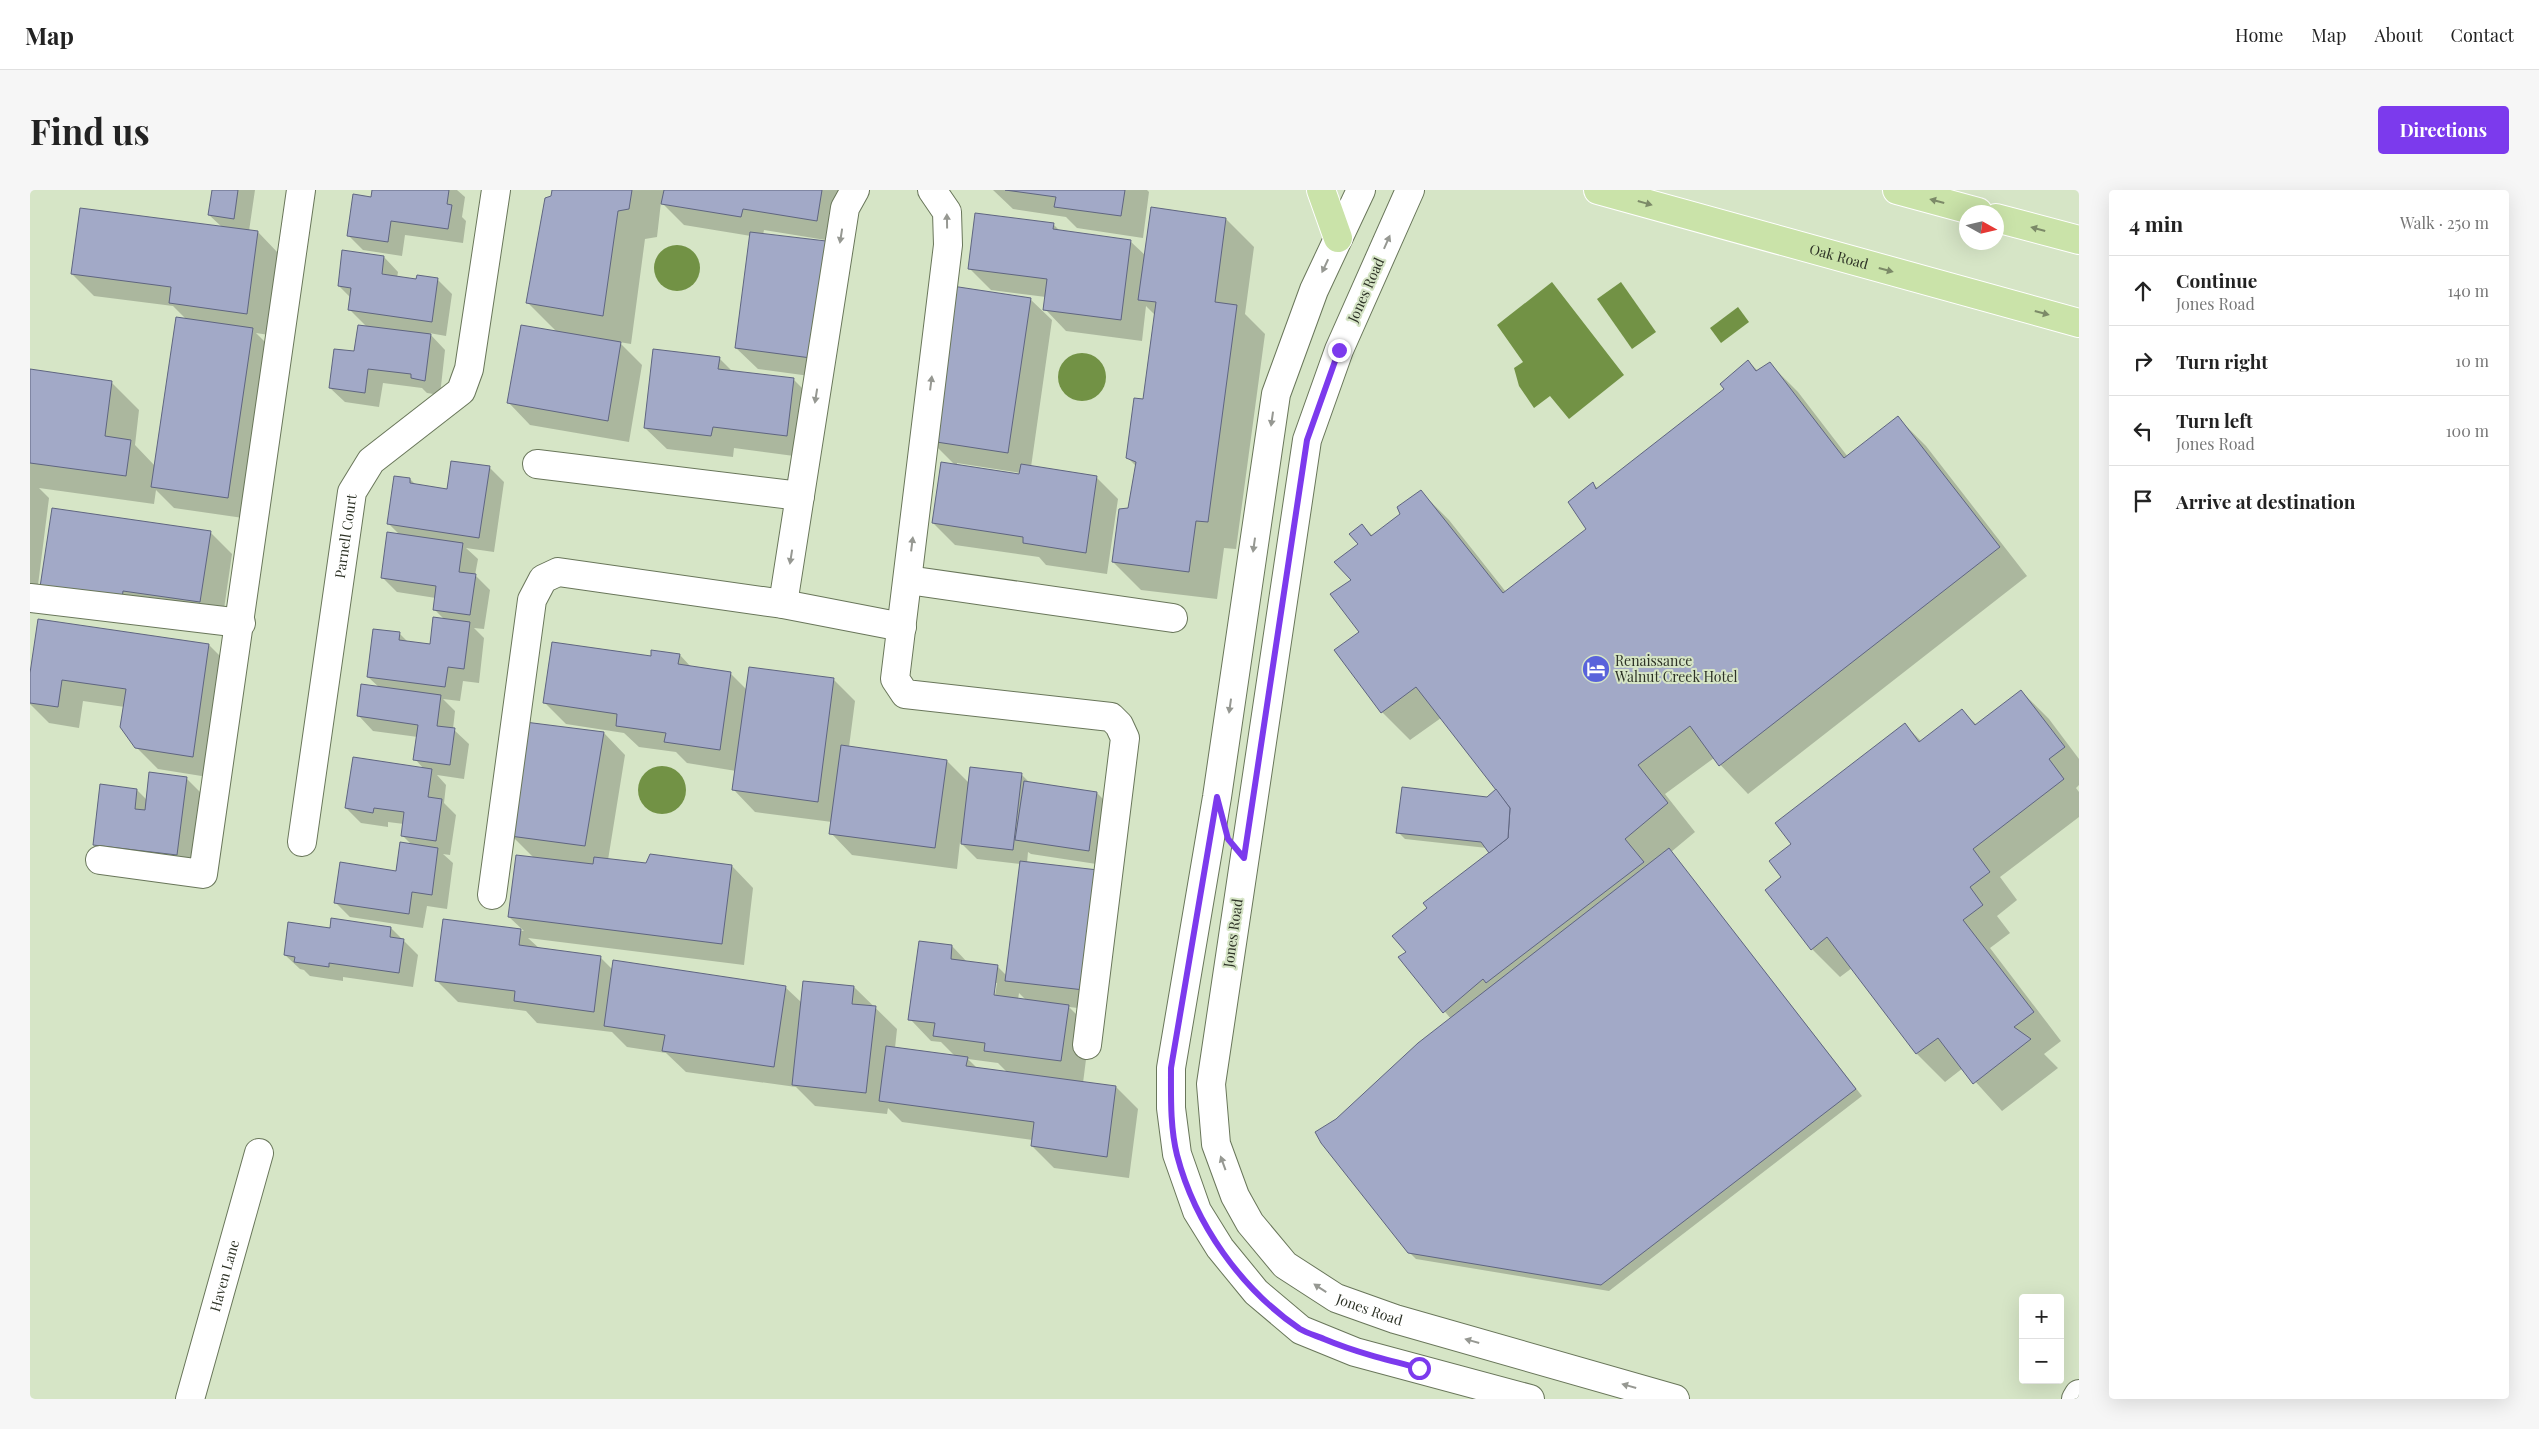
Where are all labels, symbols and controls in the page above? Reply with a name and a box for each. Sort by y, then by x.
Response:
text: Map [25,19,74,51]
text: Home [2235,23,2283,47]
text: Map [2311,23,2346,47]
text: About [2374,23,2423,47]
text: Contact [2451,23,2514,47]
button: Directions [2378,106,2509,154]
text: Find us [30,107,150,154]
one-way arrow [1930,197,1945,205]
one-way arrow [1637,200,1652,208]
north arrow [1959,205,2004,250]
text: 4 min [2129,209,2183,237]
text: Walk · 250 m [2400,212,2489,233]
one-way arrow [943,213,951,229]
one-way arrow [2030,225,2045,233]
one-way arrow [837,228,845,244]
one-way arrow [1384,235,1392,249]
street label: Oak Road [1808,239,1871,273]
street label: Jones Road [1342,254,1388,326]
one-way arrow [1321,259,1329,273]
one-way arrow [1878,267,1893,275]
text: Continue [2176,267,2257,293]
icon: ahead [2129,277,2157,305]
text: 140 m [2447,280,2489,301]
text: Jones Road [2176,293,2255,314]
one-way arrow [2035,310,2050,318]
route end [1328,339,1351,362]
icon: right [2129,347,2157,375]
text: Turn right [2176,348,2268,374]
text: 10 m [2455,350,2489,371]
one-way arrow [927,375,935,391]
one-way arrow [811,389,819,405]
text: Turn left [2176,407,2253,433]
one-way arrow [1268,411,1276,427]
icon: left [2129,417,2157,445]
text: 100 m [2446,420,2489,441]
text: Jones Road [2176,433,2255,454]
icon: arrive [2129,487,2157,515]
text: Arrive at destination [2176,488,2356,514]
street label: Parnell Court [330,492,361,579]
one-way arrow [908,536,916,552]
one-way arrow [1250,537,1258,553]
one-way arrow [786,549,794,565]
place label: Renaissance Walnut Creek Hotel [1614,651,1737,686]
hotel icon: Renaissance Walnut Creek Hotel [1581,654,1611,684]
one-way arrow [1226,698,1234,714]
street label: Jones Road [1218,897,1247,969]
one-way arrow [1219,1155,1226,1170]
street label: Haven Lane [205,1238,243,1314]
one-way arrow [1313,1283,1326,1292]
street label: Jones Road [1333,1289,1405,1330]
map controls [2019,1294,2064,1384]
button: + [2019,1294,2064,1339]
one-way arrow [1465,1337,1480,1345]
button: − [2019,1339,2064,1384]
route start [1408,1357,1431,1380]
one-way arrow [1621,1381,1636,1389]

